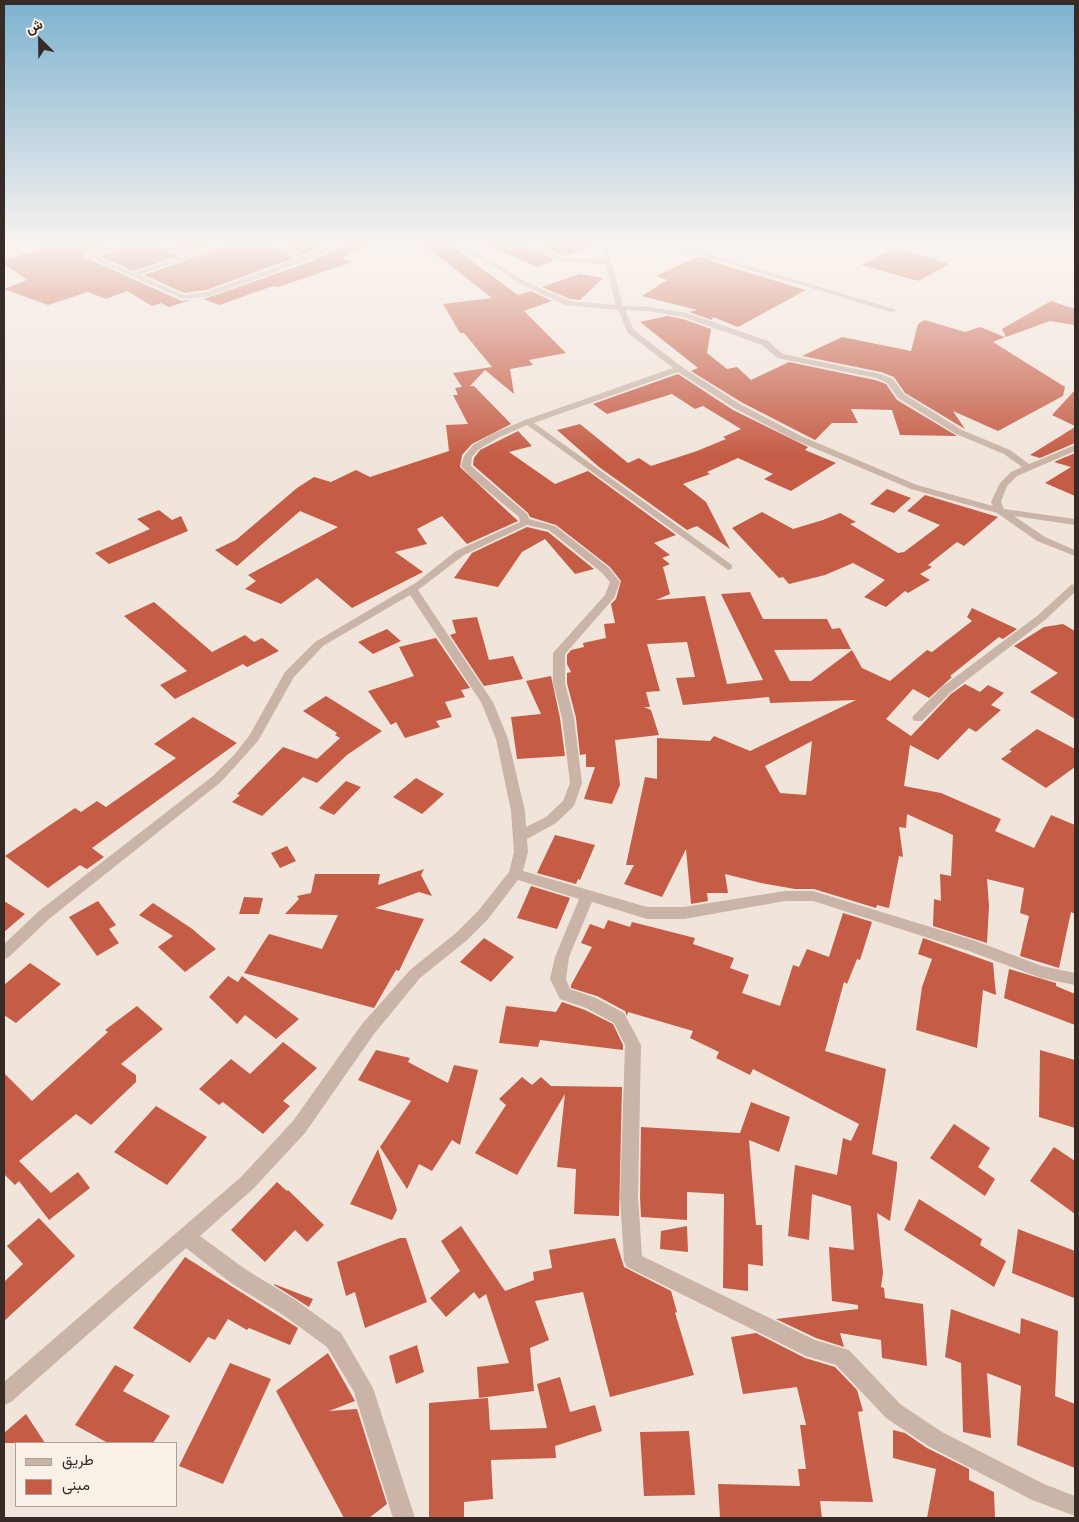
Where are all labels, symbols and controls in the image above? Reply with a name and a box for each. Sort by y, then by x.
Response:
north arrow [15,15,65,65]
text: ش [23,16,45,37]
legend [15,1442,178,1507]
text: طريق [62,1451,94,1469]
text: مبنى [62,1476,90,1494]

